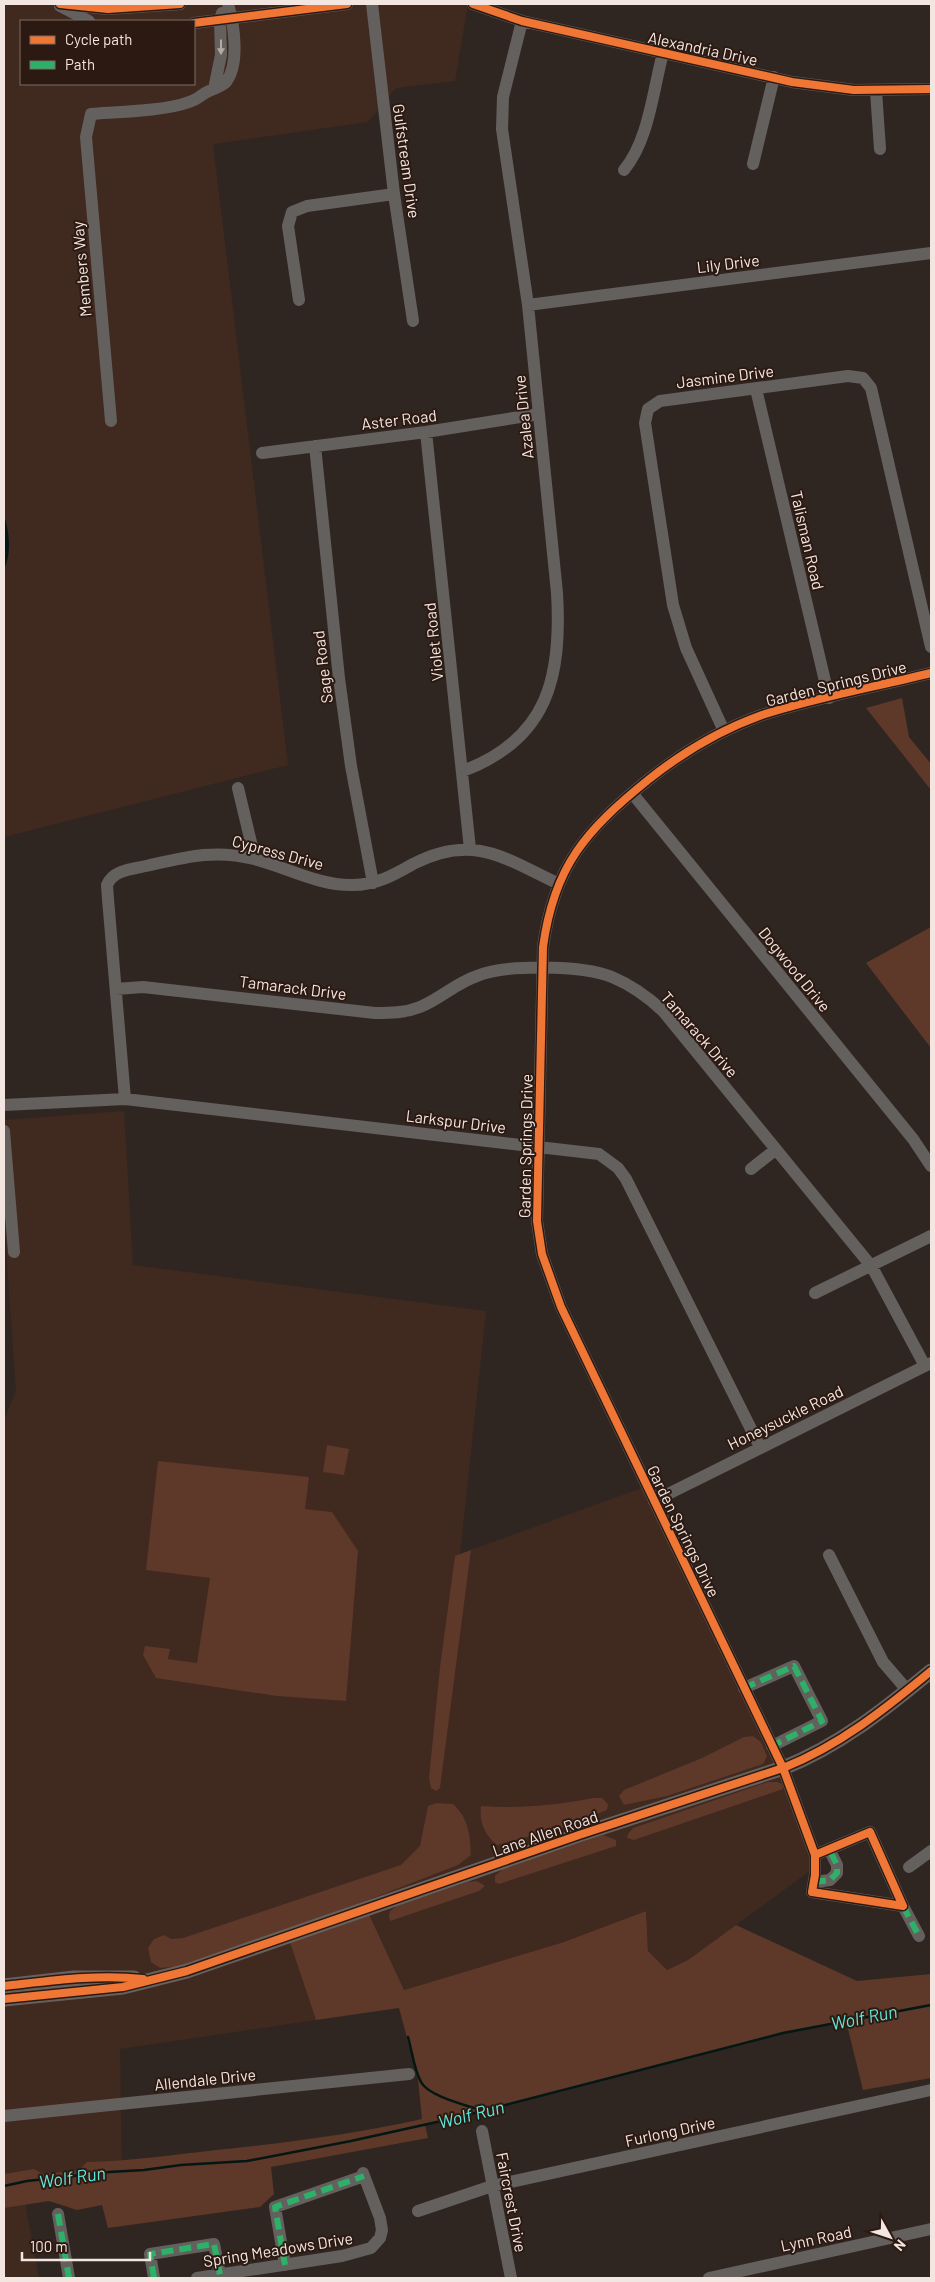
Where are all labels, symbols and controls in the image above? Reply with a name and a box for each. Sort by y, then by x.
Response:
legend [20,20,195,85]
street label: Alexandria Drive [646,27,760,69]
text: Cycle path [65,30,132,48]
one-way arrow [217,39,225,55]
text: Path [65,55,95,73]
street label: Gulfstream Drive [390,103,424,219]
street label: Members Way [67,220,95,318]
street label: Lily Drive [696,250,760,276]
street label: Jasmine Drive [675,361,775,391]
street label: Azalea Drive [509,374,537,460]
street label: Aster Road [360,405,438,433]
street label: Talisman Road [787,489,829,591]
street label: Violet Road [419,602,447,682]
street label: Sage Road [308,630,336,704]
street label: Garden Springs Drive [764,656,908,710]
street label: Cypress Drive [230,831,326,873]
street label: Dogwood Drive [755,923,835,1015]
street label: Tamarack Drive [238,971,348,1003]
street label: Tamarack Drive [658,987,742,1081]
street label: Garden Springs Drive [514,1074,536,1218]
street label: Larkspur Drive [405,1105,507,1137]
street label: Honeysuckle Road [724,1381,846,1453]
street label: Garden Springs Drive [644,1462,724,1600]
street label: Lane Allen Road [490,1806,600,1860]
water label: Wolf Run [829,2000,899,2034]
street label: Allendale Drive [153,2064,257,2094]
water label: Wolf Run [436,2095,506,2133]
street label: Furlong Drive [623,2112,717,2150]
street label: Faircrest Drive [493,2150,531,2254]
water label: Wolf Run [37,2161,107,2193]
north arrow [865,2212,915,2262]
street label: Lynn Road [779,2221,853,2255]
street label: Spring Meadows Drive [202,2228,354,2270]
scale bar [22,2230,150,2262]
text: 100 m [30,2237,68,2255]
text: N [891,2237,910,2255]

